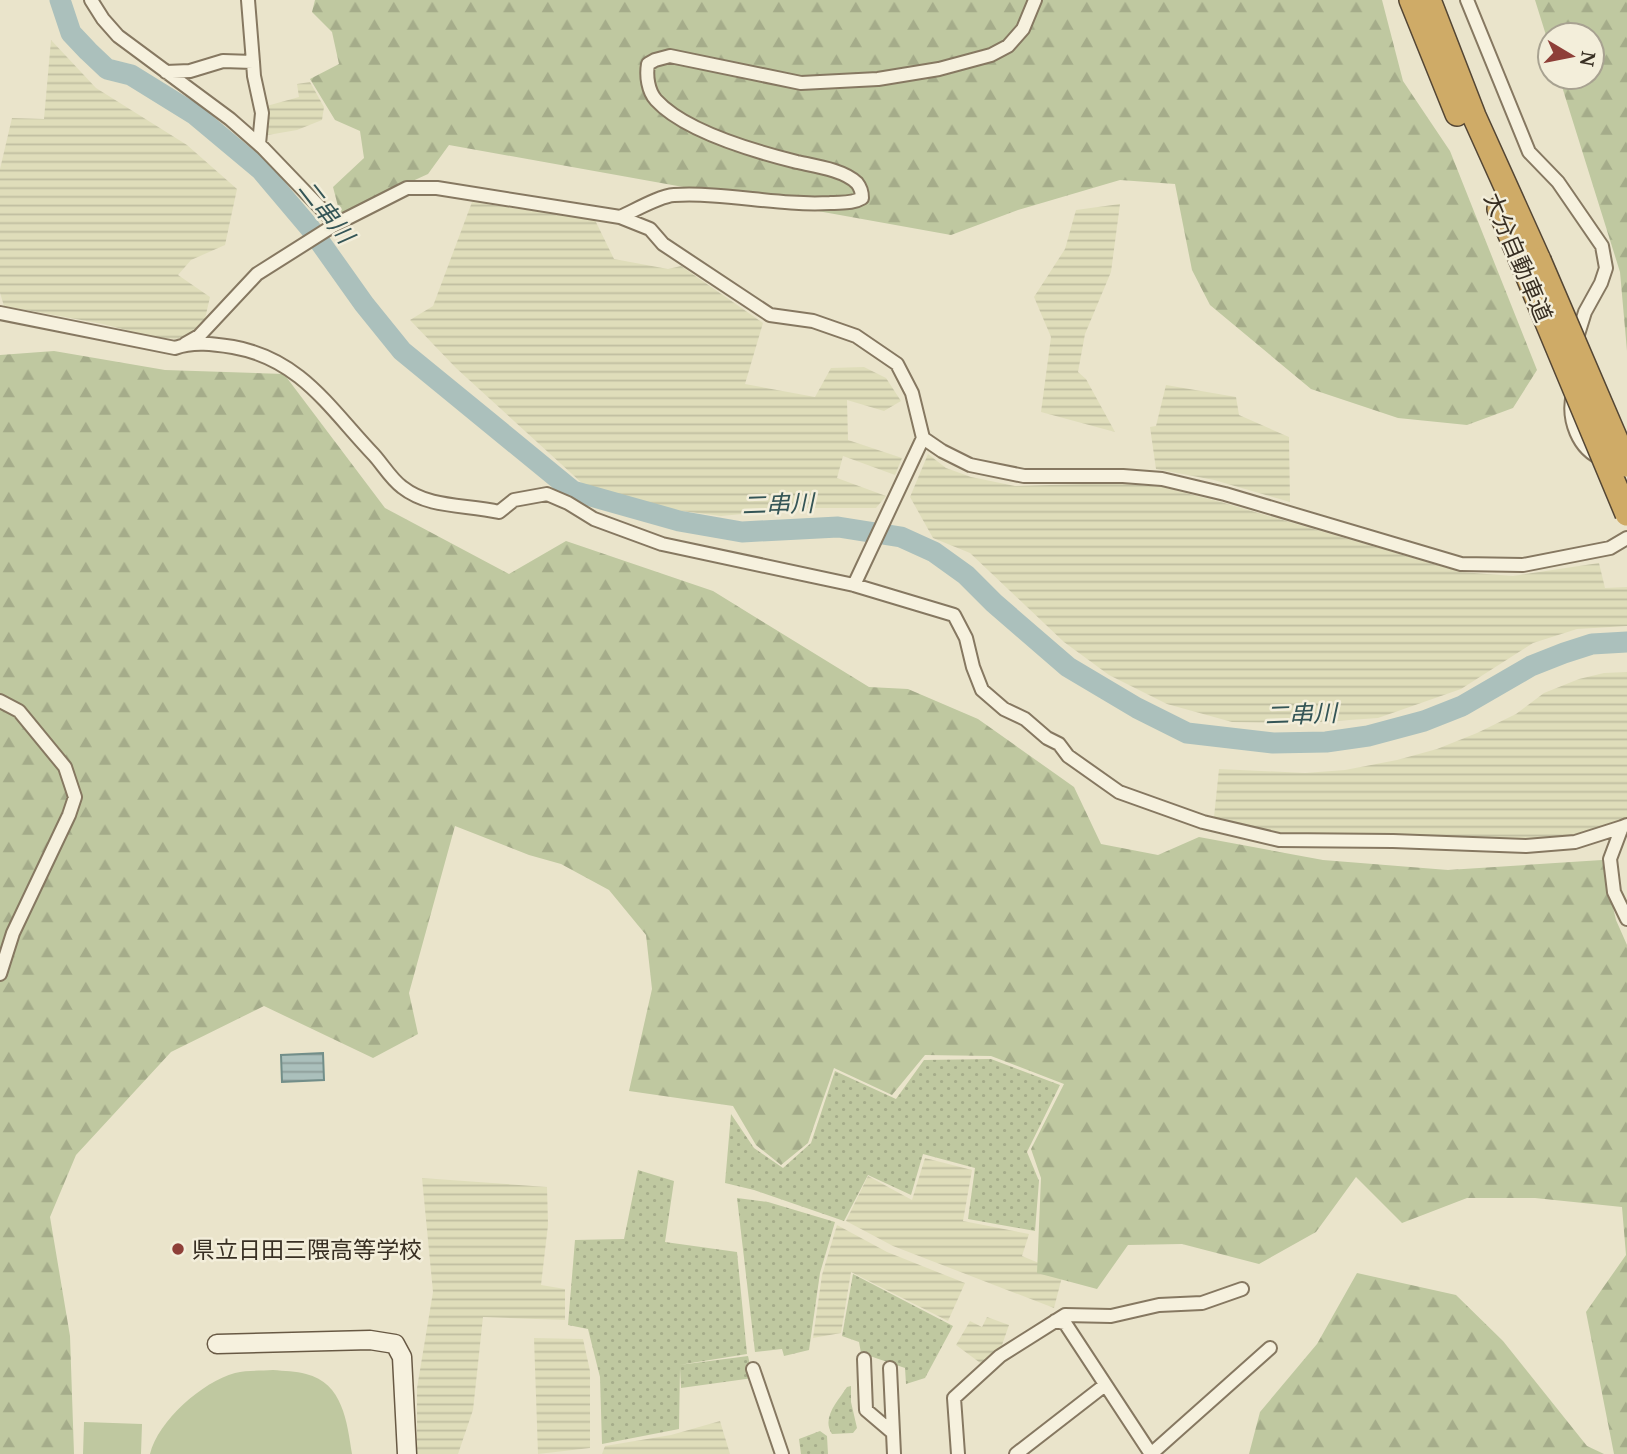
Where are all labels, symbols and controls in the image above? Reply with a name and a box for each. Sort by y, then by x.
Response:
north arrow [1536,21,1606,91]
text: N [1574,49,1602,69]
water label: 二串川 [292,172,364,252]
street label: 大分自動車道 [1477,187,1561,327]
water label: 二串川 [741,485,818,521]
water label: 二串川 [1264,695,1341,731]
place label: 県立日田三隈高等学校 [192,1233,422,1265]
marker: 県立日田三隈高等学校 [170,1241,186,1257]

